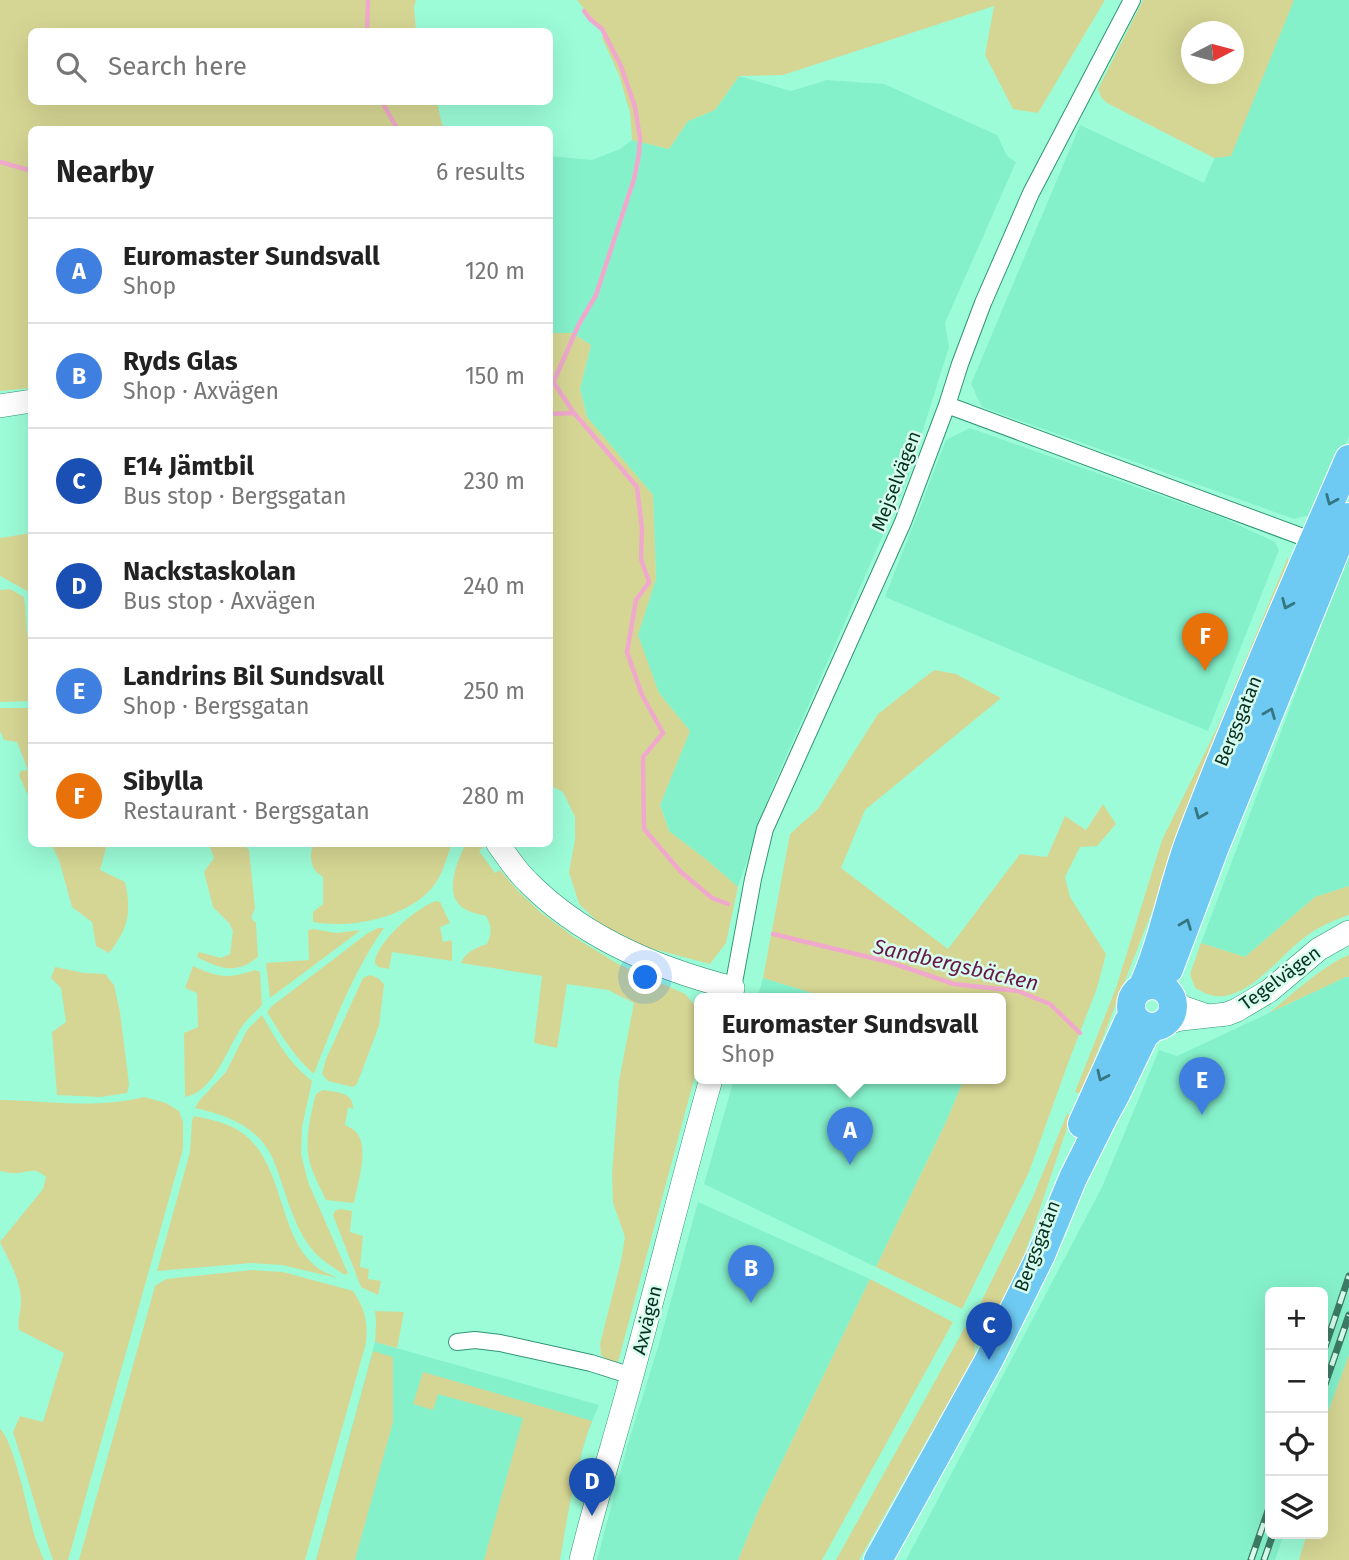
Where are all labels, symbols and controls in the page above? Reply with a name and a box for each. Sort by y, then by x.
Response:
north arrow [1181,21,1244,84]
search box [28,28,553,105]
icon: search [52,48,90,86]
text: Search here [108,51,247,82]
text: Nearby [56,154,154,190]
text: 6 results [436,158,525,186]
text: Euromaster Sundsvall [123,241,380,272]
text: A [72,257,86,285]
text: 120 m [465,257,525,285]
text: Shop [123,272,176,300]
text: Ryds Glas [123,346,238,377]
text: B [72,362,86,390]
text: 150 m [465,362,525,390]
text: Shop · Axvägen [123,377,279,405]
street label: Mejselvägen [866,428,926,534]
text: E14 Jämtbil [123,451,254,482]
text: C [72,467,86,495]
text: 230 m [464,467,525,495]
text: Bus stop · Bergsgatan [123,482,346,510]
one-way arrow [1326,493,1340,505]
text: Nackstaskolan [123,556,296,587]
text: D [72,572,86,600]
text: 240 m [463,572,525,600]
text: Bus stop · Axvägen [123,587,316,615]
one-way arrow [1281,596,1295,609]
pin: F [1182,613,1228,671]
text: Landrins Bil Sundsvall [123,661,384,692]
street label: Bergsgatan [1209,672,1267,770]
text: E [73,677,85,705]
text: 250 m [463,677,525,705]
text: Shop · Bergsgatan [123,692,310,720]
one-way arrow [1261,707,1275,719]
text: Sibylla [123,766,204,797]
text: F [73,782,85,810]
text: 280 m [462,782,525,810]
text: Restaurant · Bergsgatan [123,797,370,825]
one-way arrow [1195,808,1209,820]
one-way arrow [1178,919,1192,931]
water label: Sandbergsbäcken [870,933,1041,997]
street label: Tegelvägen [1235,941,1325,1015]
your location [628,960,662,994]
popup [694,993,1006,1084]
text: Euromaster Sundsvall [722,1009,978,1040]
text: Shop [722,1040,775,1068]
pin: E [1179,1057,1225,1115]
one-way arrow [1097,1069,1111,1081]
pin: A [827,1107,873,1165]
street label: Bergsgatan [1009,1197,1065,1295]
pin: B [728,1245,774,1303]
street label: Axvägen [627,1283,667,1357]
map controls [1265,1287,1328,1539]
button: + [1265,1287,1328,1350]
pin: C [966,1302,1012,1360]
button: − [1265,1350,1328,1413]
button: locate [1265,1413,1328,1476]
pin: D [569,1458,615,1516]
button: layers [1265,1476,1328,1539]

